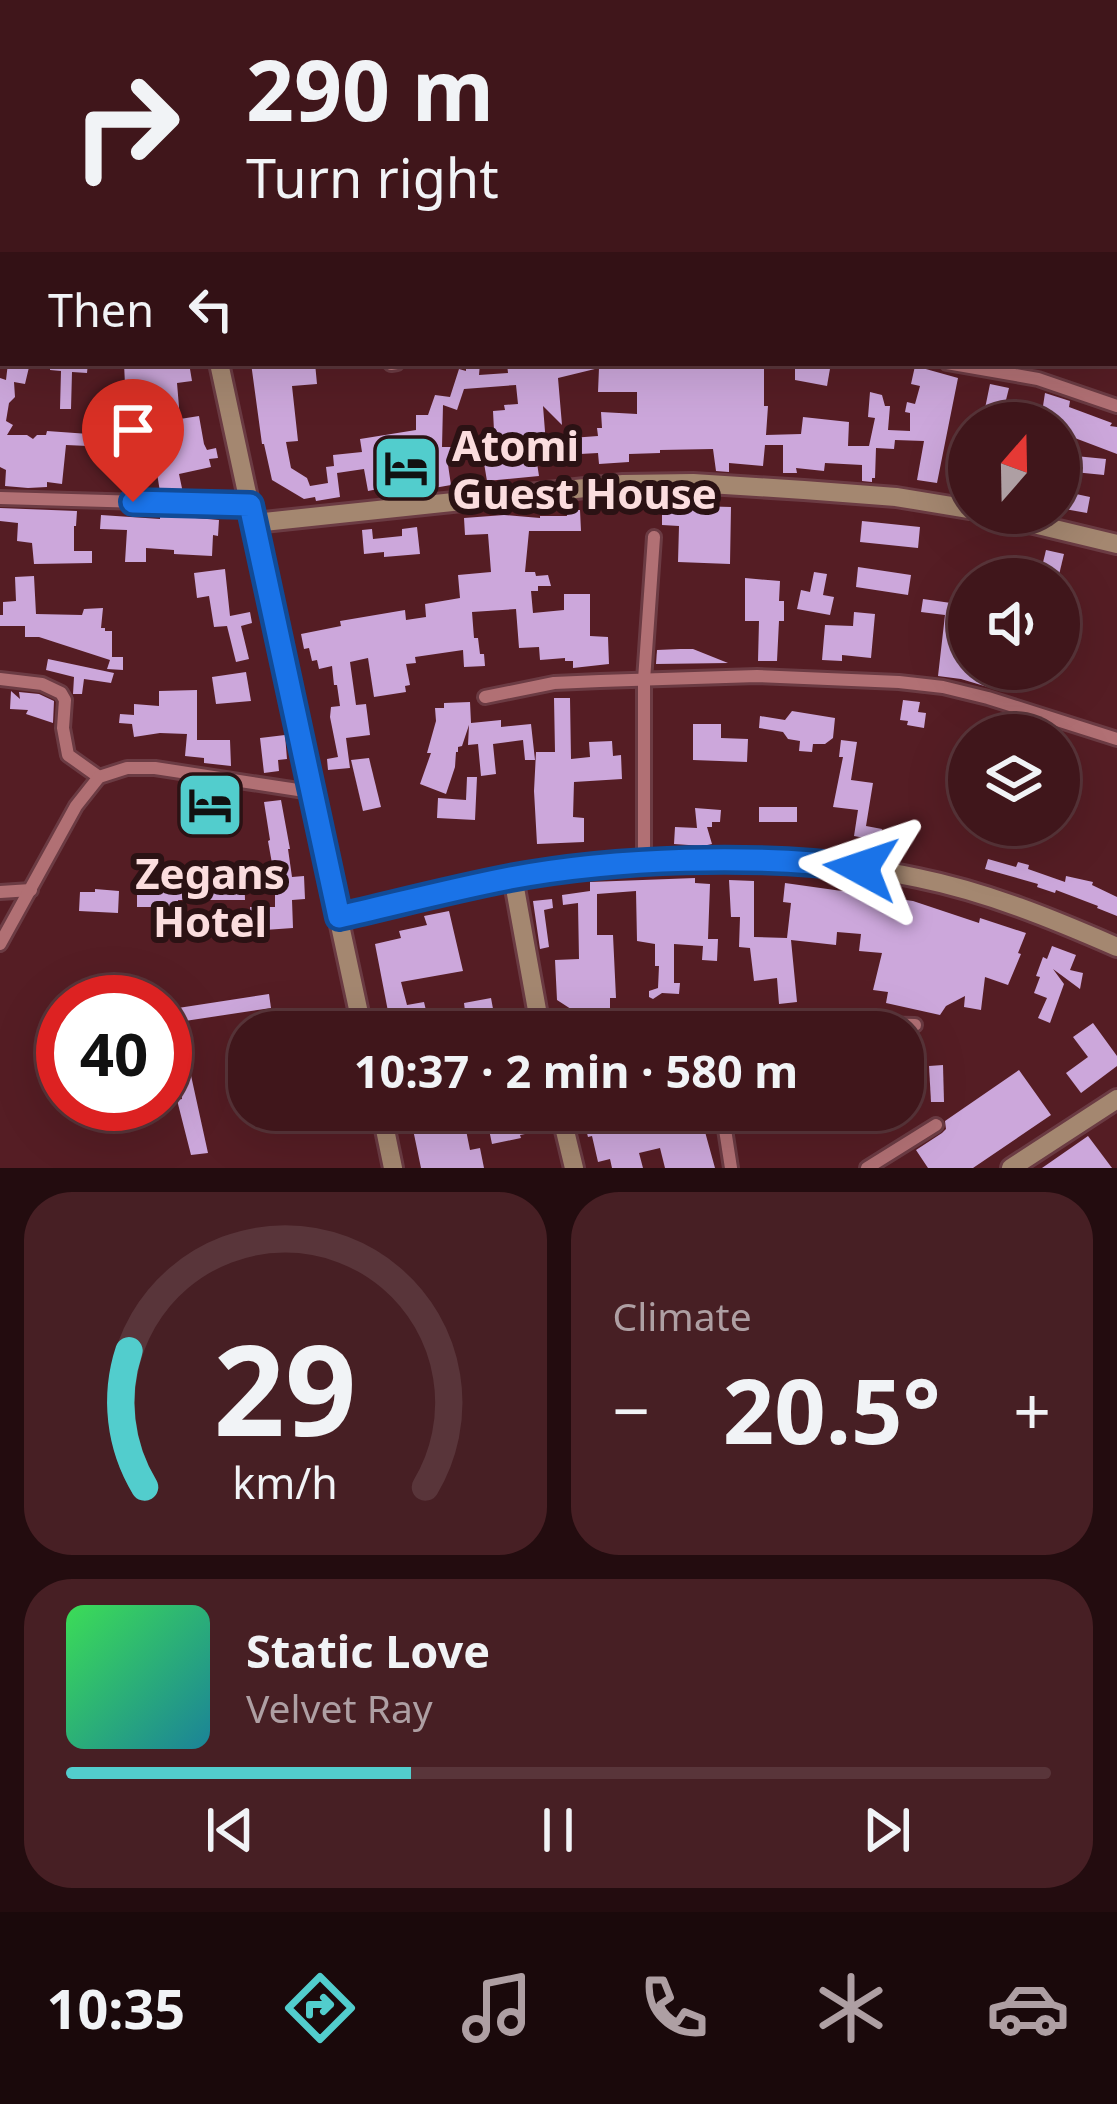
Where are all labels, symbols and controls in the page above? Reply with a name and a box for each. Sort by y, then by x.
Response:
text: 290 m [246,31,494,146]
icon: right [48,48,204,204]
text: Turn right [246,140,499,214]
icon: left [178,276,244,342]
text: Then [48,279,154,340]
pin [82,379,184,502]
icon: arrive [100,397,166,463]
north arrow [948,402,1080,534]
map controls [948,402,1080,846]
place label: Atomi Guest House [452,416,717,521]
hotel icon: Atomi Guest House [371,433,441,503]
button: sound [948,558,1080,690]
button: layers [948,714,1080,846]
hotel icon: Zegans Hotel [175,770,245,840]
position arrow [798,805,924,931]
place label: Zegans Hotel [135,844,285,949]
speed limit sign: 40 [36,975,192,1131]
text: 10:37 · 2 min · 580 m [354,1040,798,1101]
text: Climate [613,1289,752,1342]
text: 29 [214,1303,357,1473]
text: 20.5° [723,1348,941,1470]
text: − [613,1364,650,1454]
text: + [1013,1364,1051,1454]
text: km/h [233,1452,338,1511]
text: Static Love [246,1620,490,1681]
text: Velvet Ray [246,1681,433,1734]
icon: previous [197,1797,263,1863]
icon: pause [525,1797,591,1863]
icon: next [854,1797,920,1863]
icon: directions [278,1966,362,2050]
icon: music [455,1966,539,2050]
icon: phone [632,1966,716,2050]
icon: climate [809,1966,893,2050]
icon: car [986,1966,1070,2050]
text: 10:35 [47,1971,185,2045]

